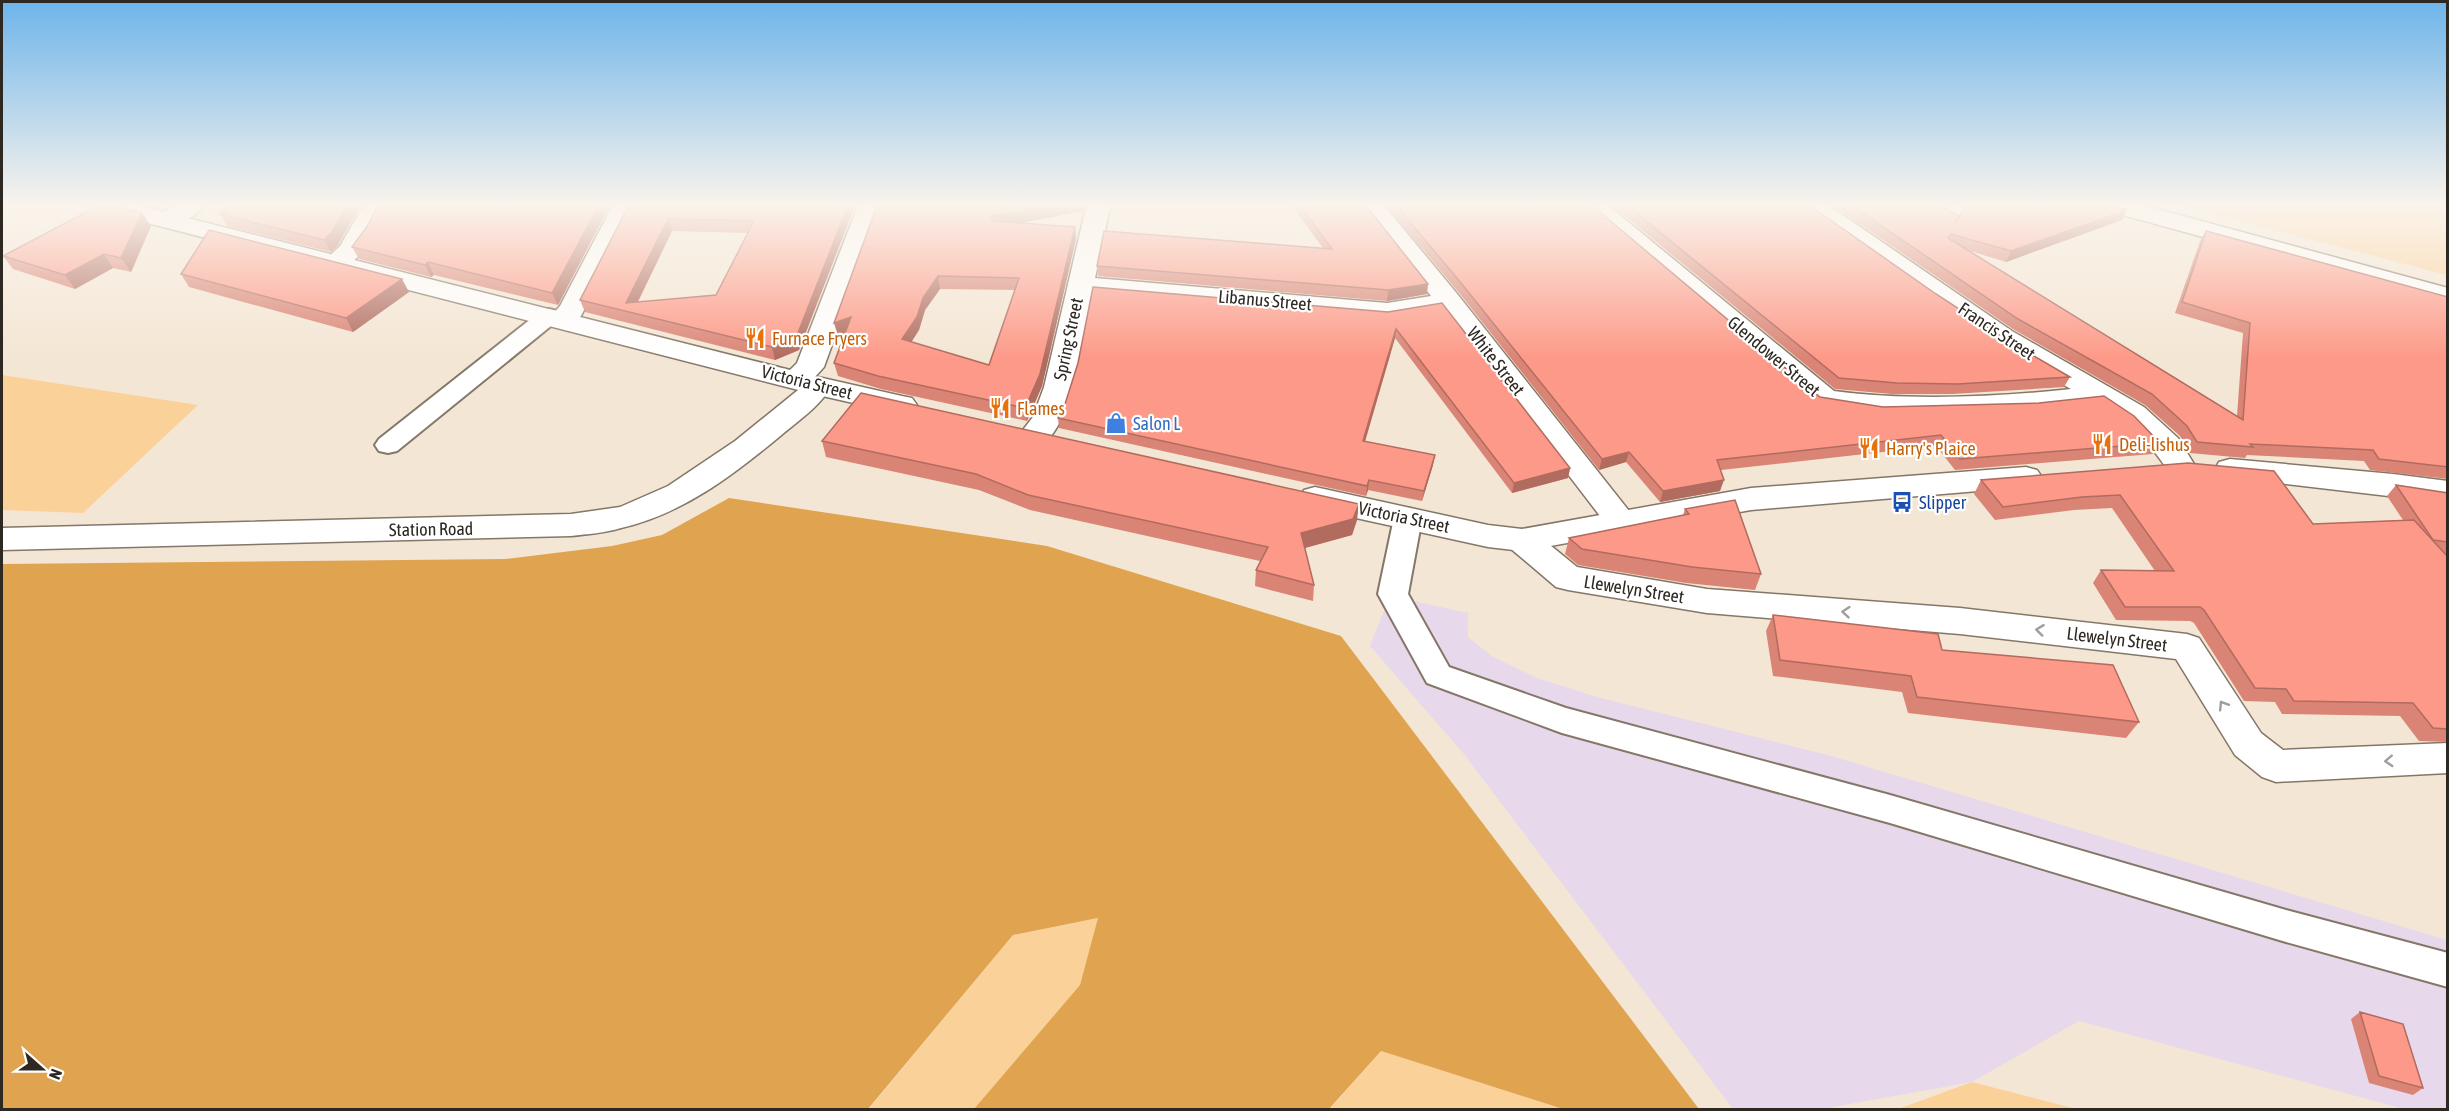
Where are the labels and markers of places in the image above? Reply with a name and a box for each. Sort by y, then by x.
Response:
restaurant icon: Furnace Fryers [743,326,767,350]
place label: Furnace Fryers [772,328,867,349]
restaurant icon: Flames [988,396,1012,420]
place label: Flames [1017,398,1065,419]
shop icon: Salon L [1104,411,1128,435]
place label: Salon L [1133,413,1180,434]
restaurant icon: Deli-lishus [2090,432,2114,456]
place label: Deli-lishus [2119,434,2190,455]
restaurant icon: Harry's Plaice [1857,436,1881,460]
place label: Harry's Plaice [1886,438,1976,459]
bus stop icon: Slipper [1890,490,1914,514]
place label: Slipper [1919,492,1967,513]

